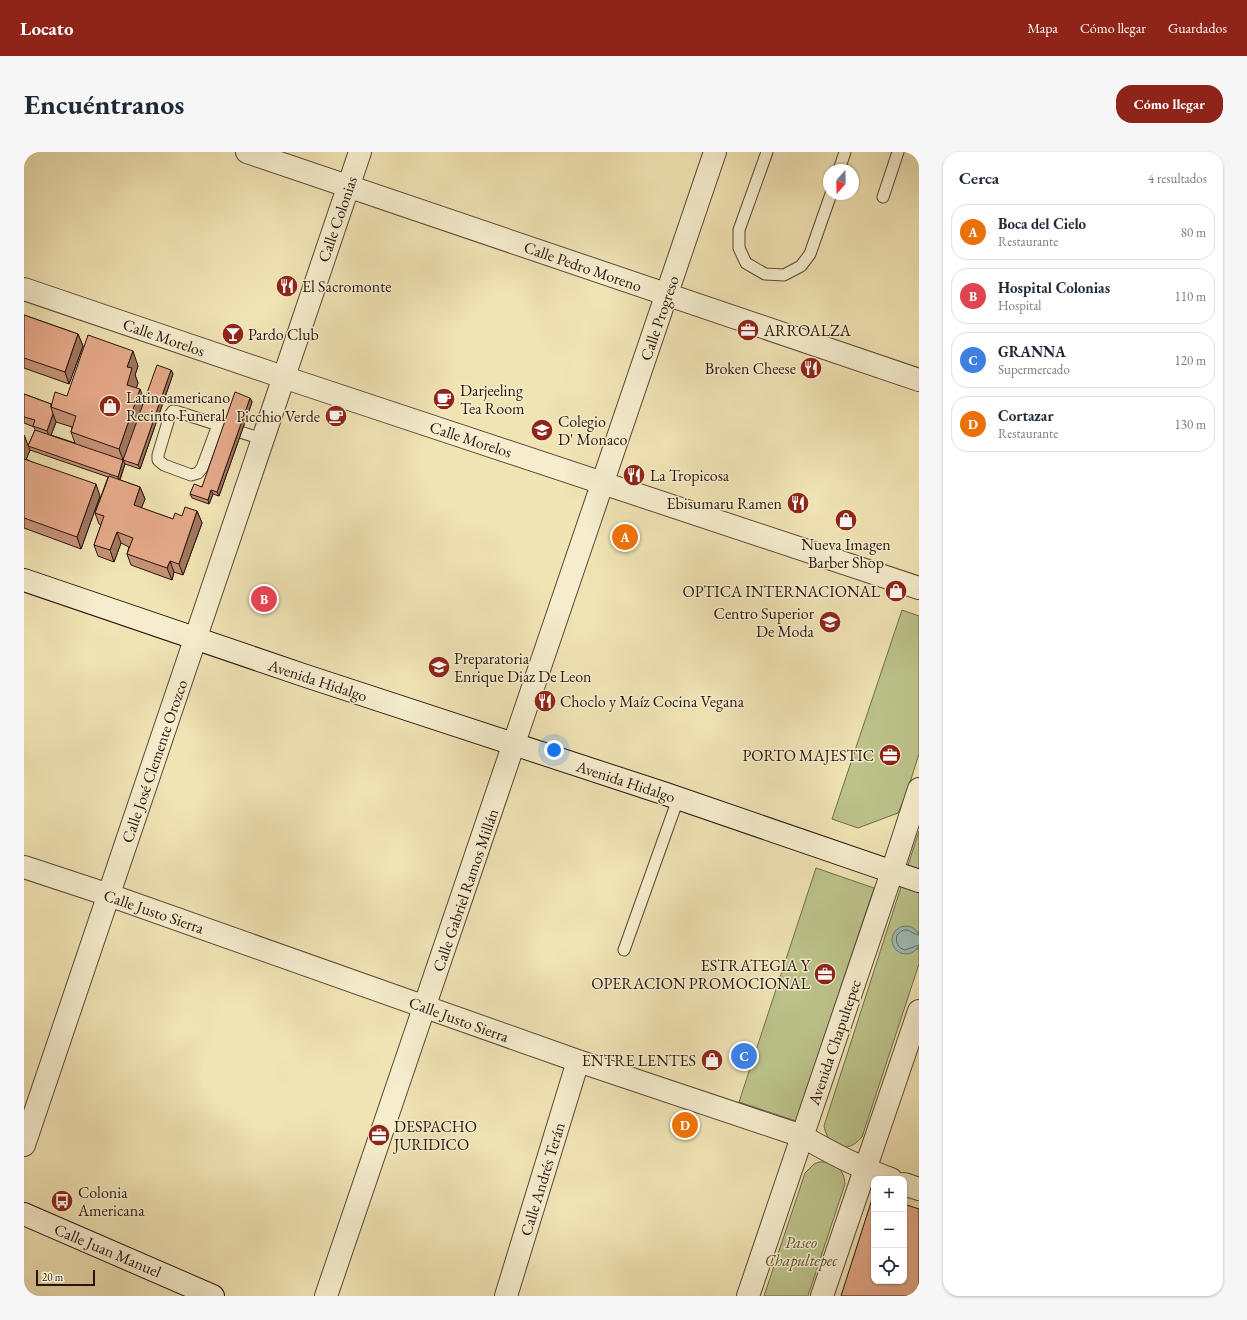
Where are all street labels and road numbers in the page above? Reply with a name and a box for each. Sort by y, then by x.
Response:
street label: Calle Colonias [313,173,362,265]
street label: Calle Pedro Moreno [521,236,645,297]
street label: Calle Progreso [635,273,684,363]
street label: Calle Morelos [120,314,208,361]
street label: Calle Morelos [427,416,515,463]
street label: Avenida Hidalgo [265,654,370,706]
street label: Calle José Clemente Orozco [117,677,192,846]
street label: Avenida Hidalgo [573,755,678,807]
street label: Calle Gabriel Ramos Millán [428,805,503,974]
street label: Calle Justo Sierra [101,884,207,939]
street label: Avenida Chapultepec [803,977,866,1109]
street label: Calle Justo Sierra [406,992,512,1047]
street label: Calle Andrés Terán [515,1119,570,1239]
street label: Calle Juan Manuel [51,1218,165,1282]

